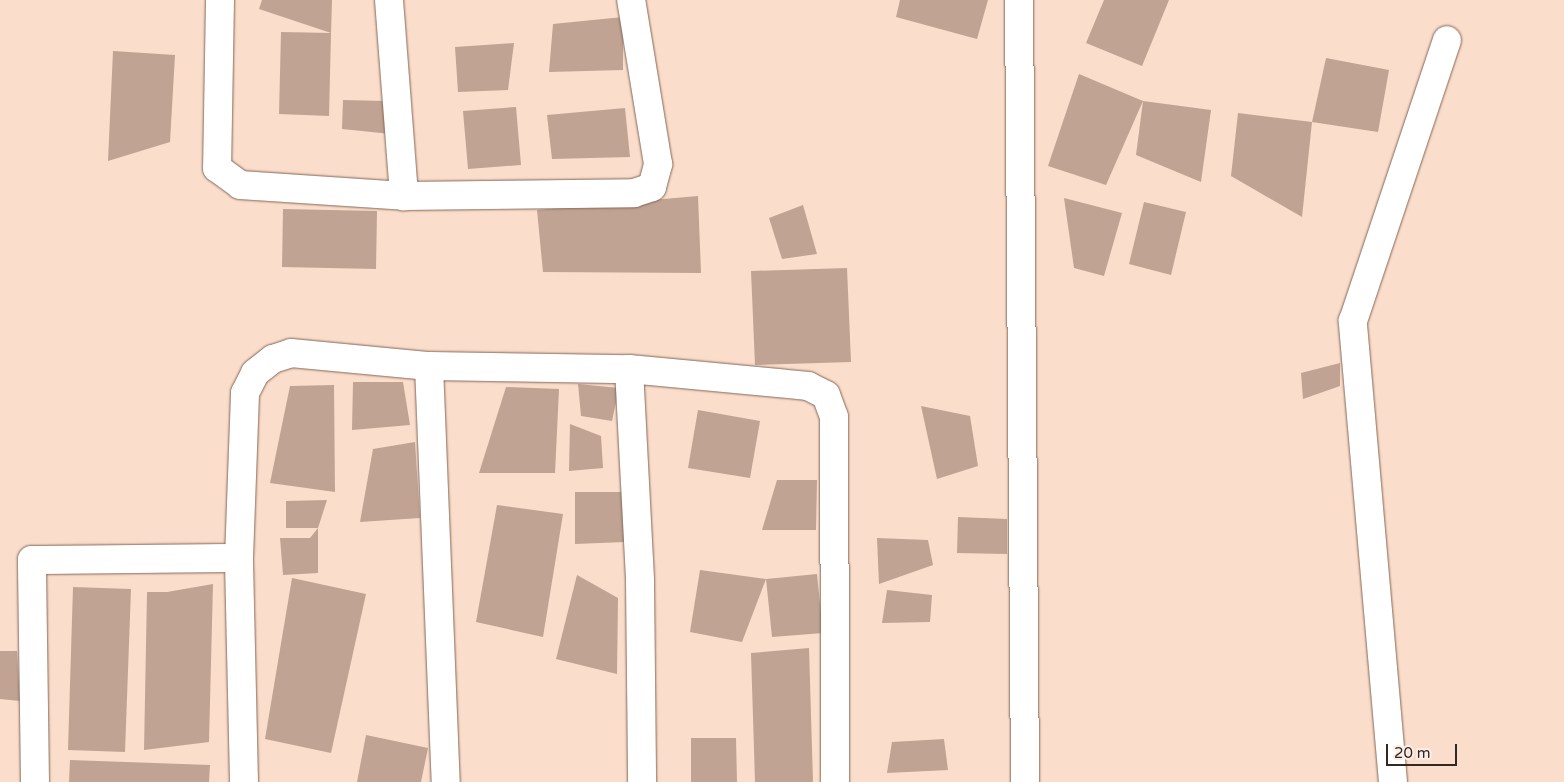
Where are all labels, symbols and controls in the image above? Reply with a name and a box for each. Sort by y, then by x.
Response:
scale bar [1389,734,1460,766]
text: 20 m [1394,744,1431,762]

